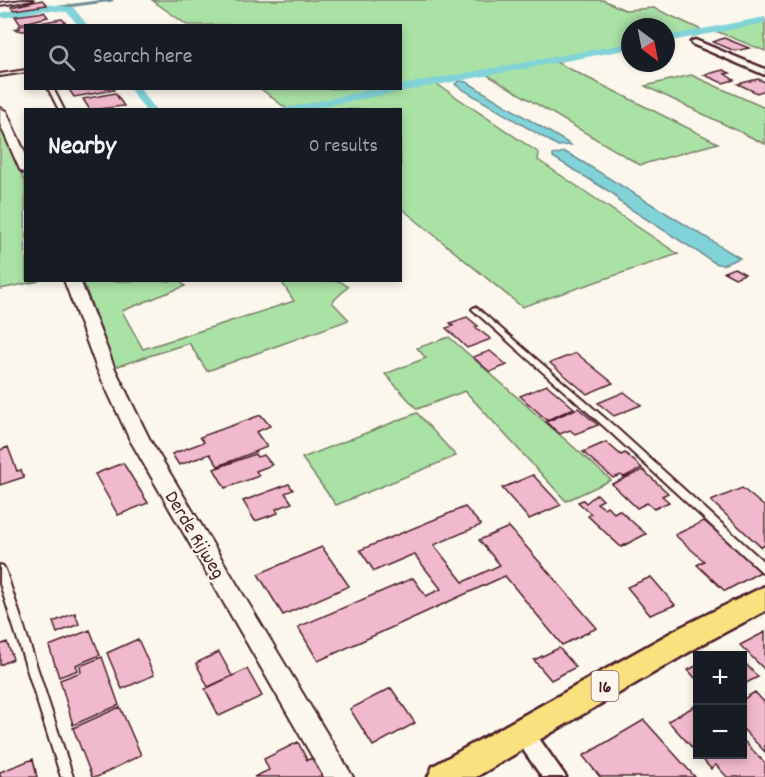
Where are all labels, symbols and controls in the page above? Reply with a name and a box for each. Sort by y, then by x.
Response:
north arrow [621,18,675,72]
search box [24,24,402,90]
icon: search [45,41,78,74]
text: Search here [93,42,192,73]
text: Nearby [48,129,116,166]
text: 0 results [309,133,378,161]
street label: Derde Rijweg [156,486,231,585]
map controls [693,651,747,759]
button: + [693,651,747,705]
road number: 16 [592,671,618,701]
button: − [693,705,747,759]

